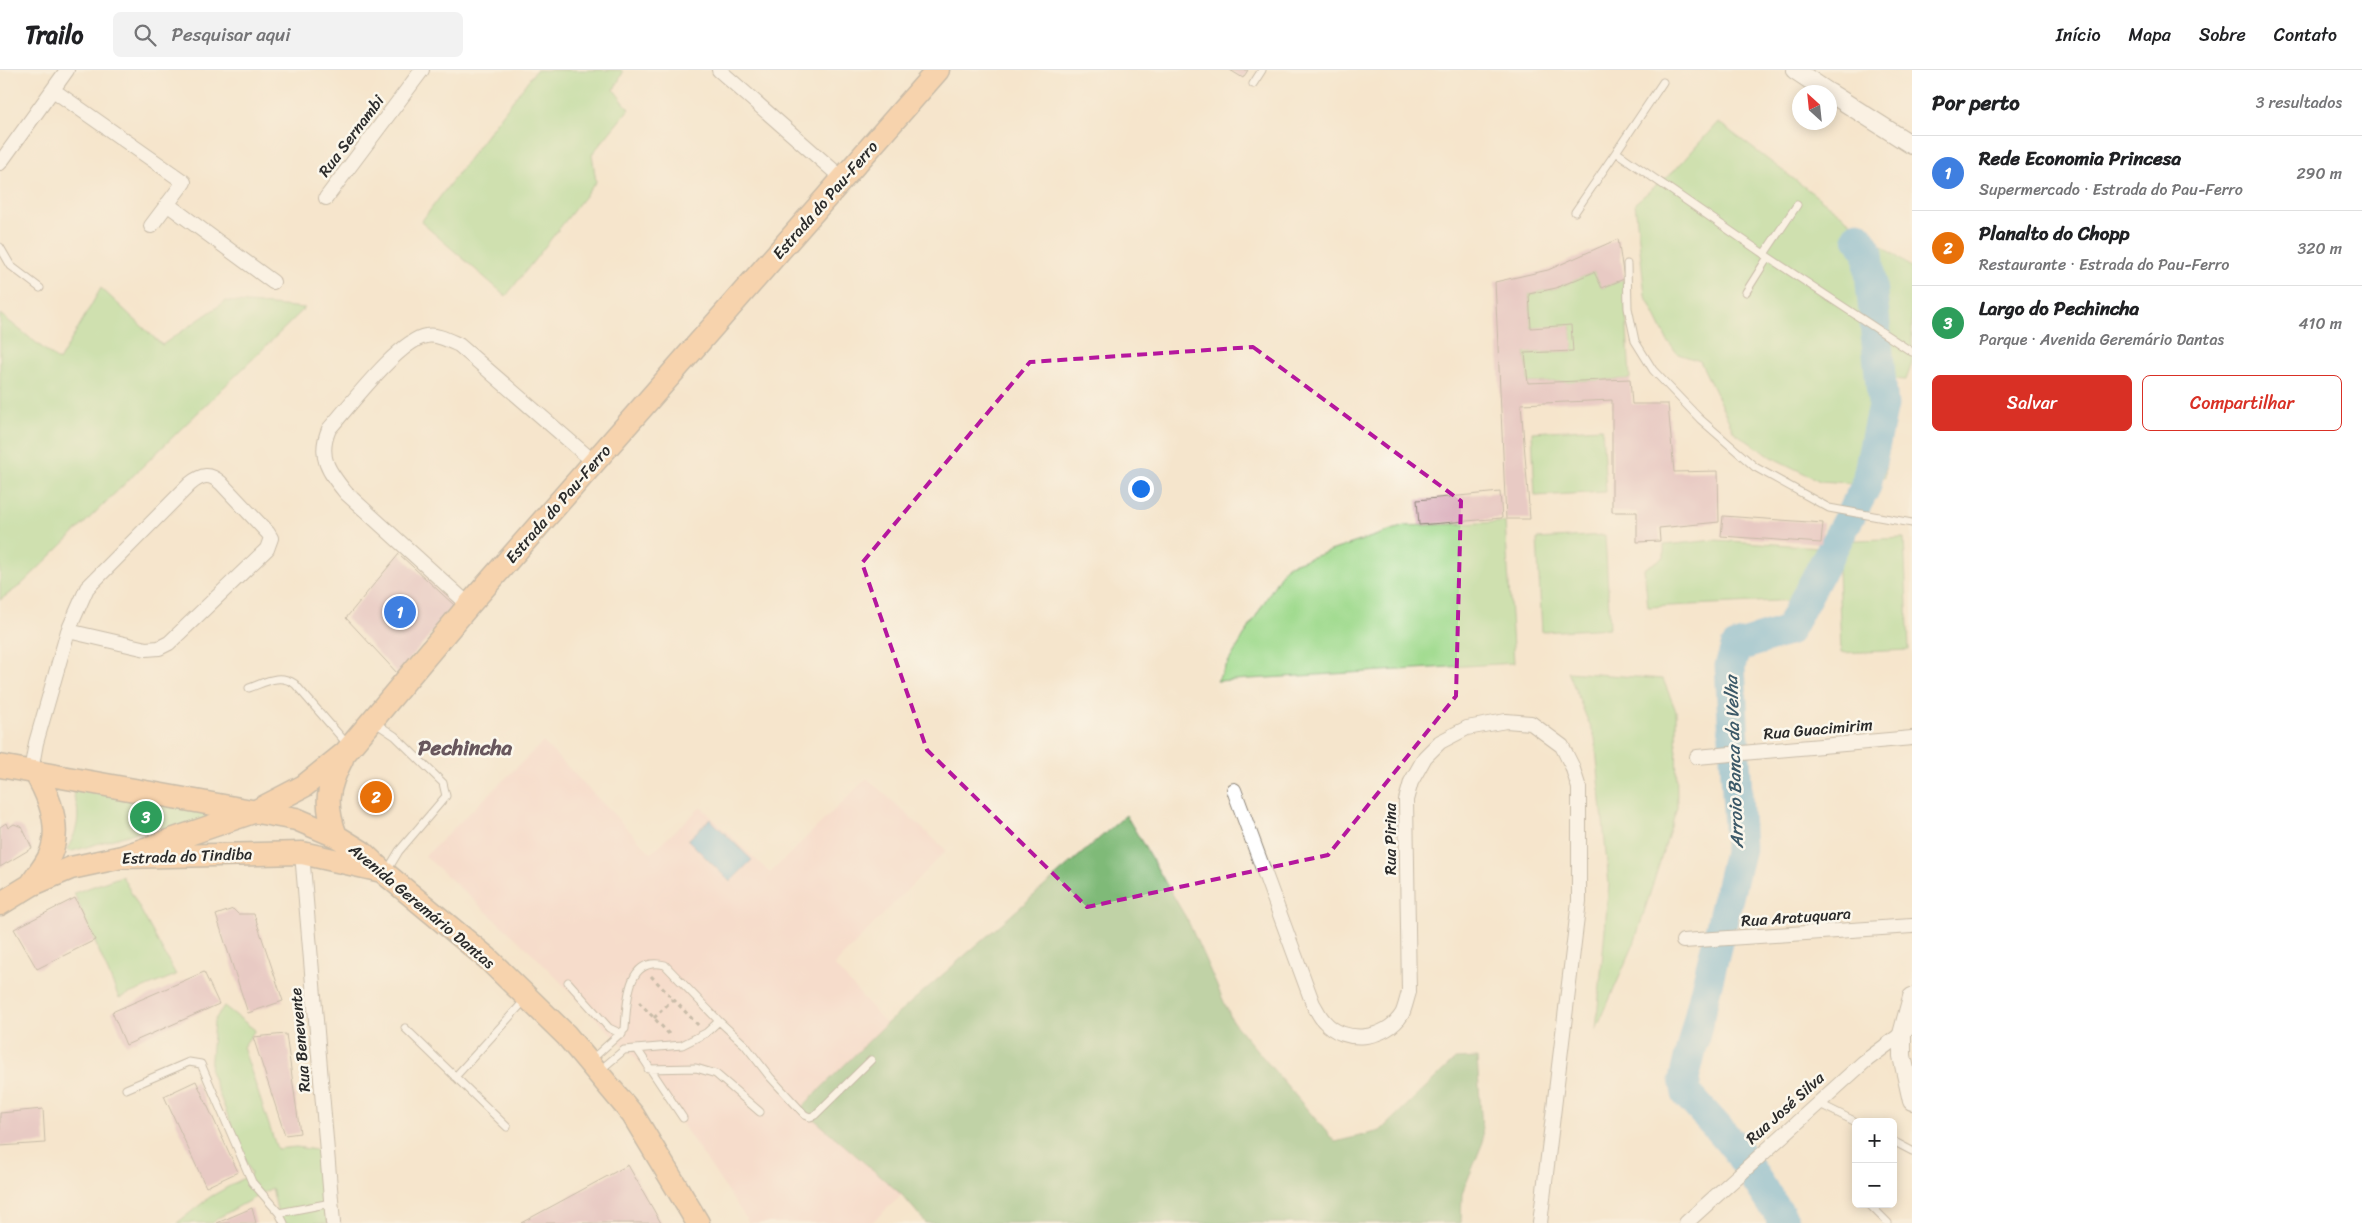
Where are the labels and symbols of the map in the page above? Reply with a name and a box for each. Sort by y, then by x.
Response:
north arrow [1792,85,1837,130]
street label: Rua Sernambi [310,88,392,183]
street label: Estrada do Pau-Ferro [765,134,885,266]
street label: Estrada do Pau-Ferro [498,438,618,570]
your location [1128,476,1154,502]
pin: 1 [384,593,416,631]
water label: Arroio Banca da Velha [1715,673,1753,850]
street label: Rua Guacimirim [1762,710,1874,748]
district label: Pechincha [418,729,513,767]
pin: 2 [360,778,392,816]
pin: 3 [130,798,162,836]
street label: Rua Pirina [1376,802,1405,875]
street label: Avenida Geremário Dantas [341,835,502,977]
street label: Estrada do Tindiba [121,839,253,873]
street label: Rua Aratuquara [1740,899,1852,935]
street label: Rua Benevente [281,986,319,1093]
street label: Rua José Silva [1739,1064,1832,1152]

